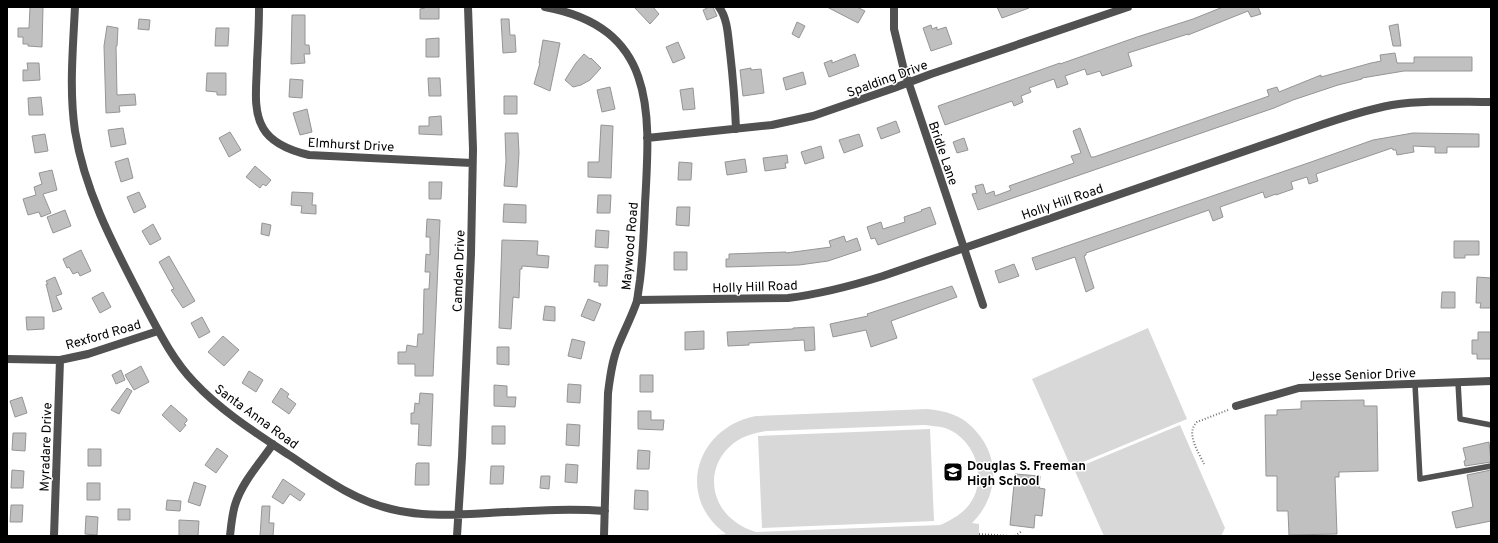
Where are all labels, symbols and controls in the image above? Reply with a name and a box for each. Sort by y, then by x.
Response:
street label: Spalding Drive [845,58,930,102]
street label: Bridle Lane [924,120,960,188]
street label: Elmhurst Drive [307,136,395,156]
street label: Holly Hill Road [1020,181,1106,224]
street label: Maywood Road [619,201,643,291]
street label: Camden Drive [451,230,469,312]
street label: Holly Hill Road [712,279,798,297]
street label: Rexford Road [64,317,143,354]
street label: Jesse Senior Drive [1308,366,1416,386]
street label: Santa Anna Road [211,382,301,453]
street label: Myradare Drive [37,402,57,492]
place label: Douglas S. Freeman High School [967,459,1086,490]
school or university icon: Douglas S. Freeman High School [942,461,964,483]

